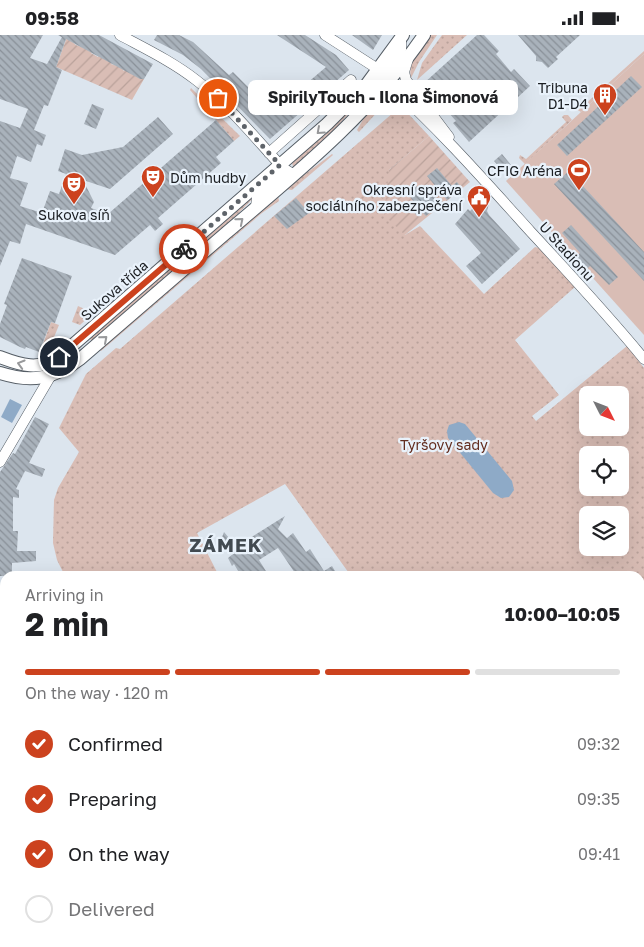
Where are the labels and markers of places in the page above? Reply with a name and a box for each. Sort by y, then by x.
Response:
pin [197,77,239,119]
place label: Tribuna D1-D4 [538,79,588,112]
callout: SpirilyTouch - Ilona Šimonová [248,81,518,115]
building icon: Tribuna D1-D4 [592,82,618,116]
sports icon: CFIG Aréna [566,157,592,191]
place label: CFIG Aréna [487,162,562,179]
theatre icon: Dům hudby [140,164,166,198]
place label: Dům hudby [170,169,246,186]
theatre icon: Sukova síň [61,171,87,205]
place label: Okresní správa sociálního zabezpečení [305,181,463,214]
public building icon: Okresní správa sociálního zabezpečení [466,184,492,218]
place label: Sukova síň [38,206,110,223]
pin [38,336,80,378]

